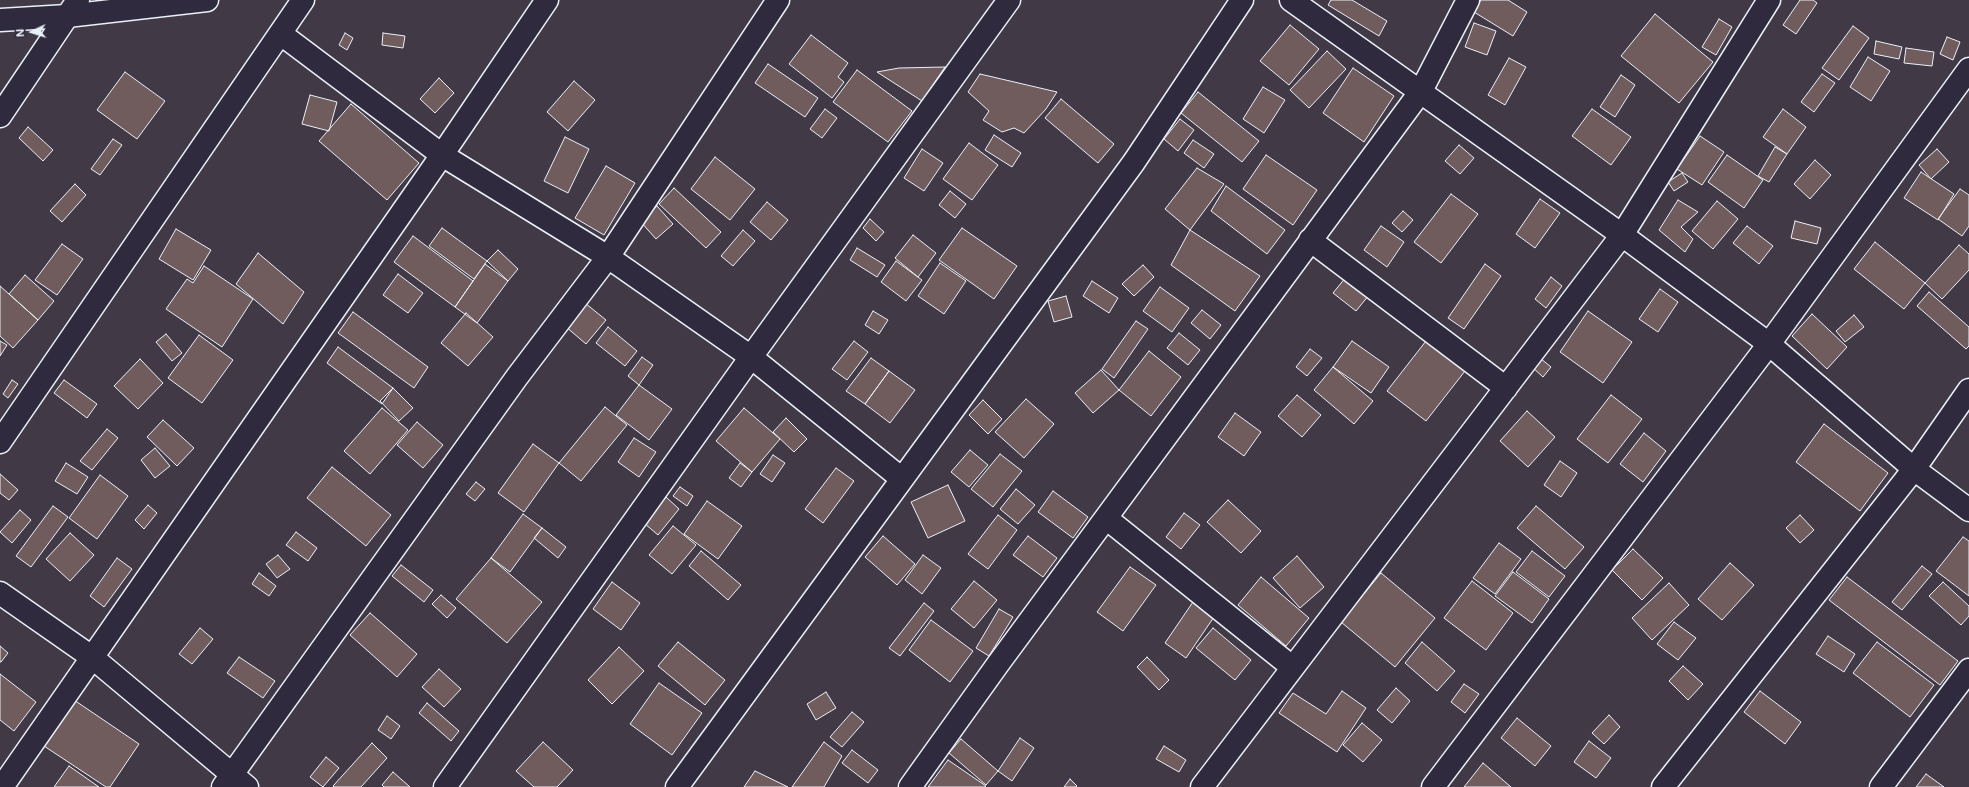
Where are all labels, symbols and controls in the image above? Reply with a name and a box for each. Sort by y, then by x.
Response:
north arrow [12,12,52,52]
text: N [12,28,27,38]

